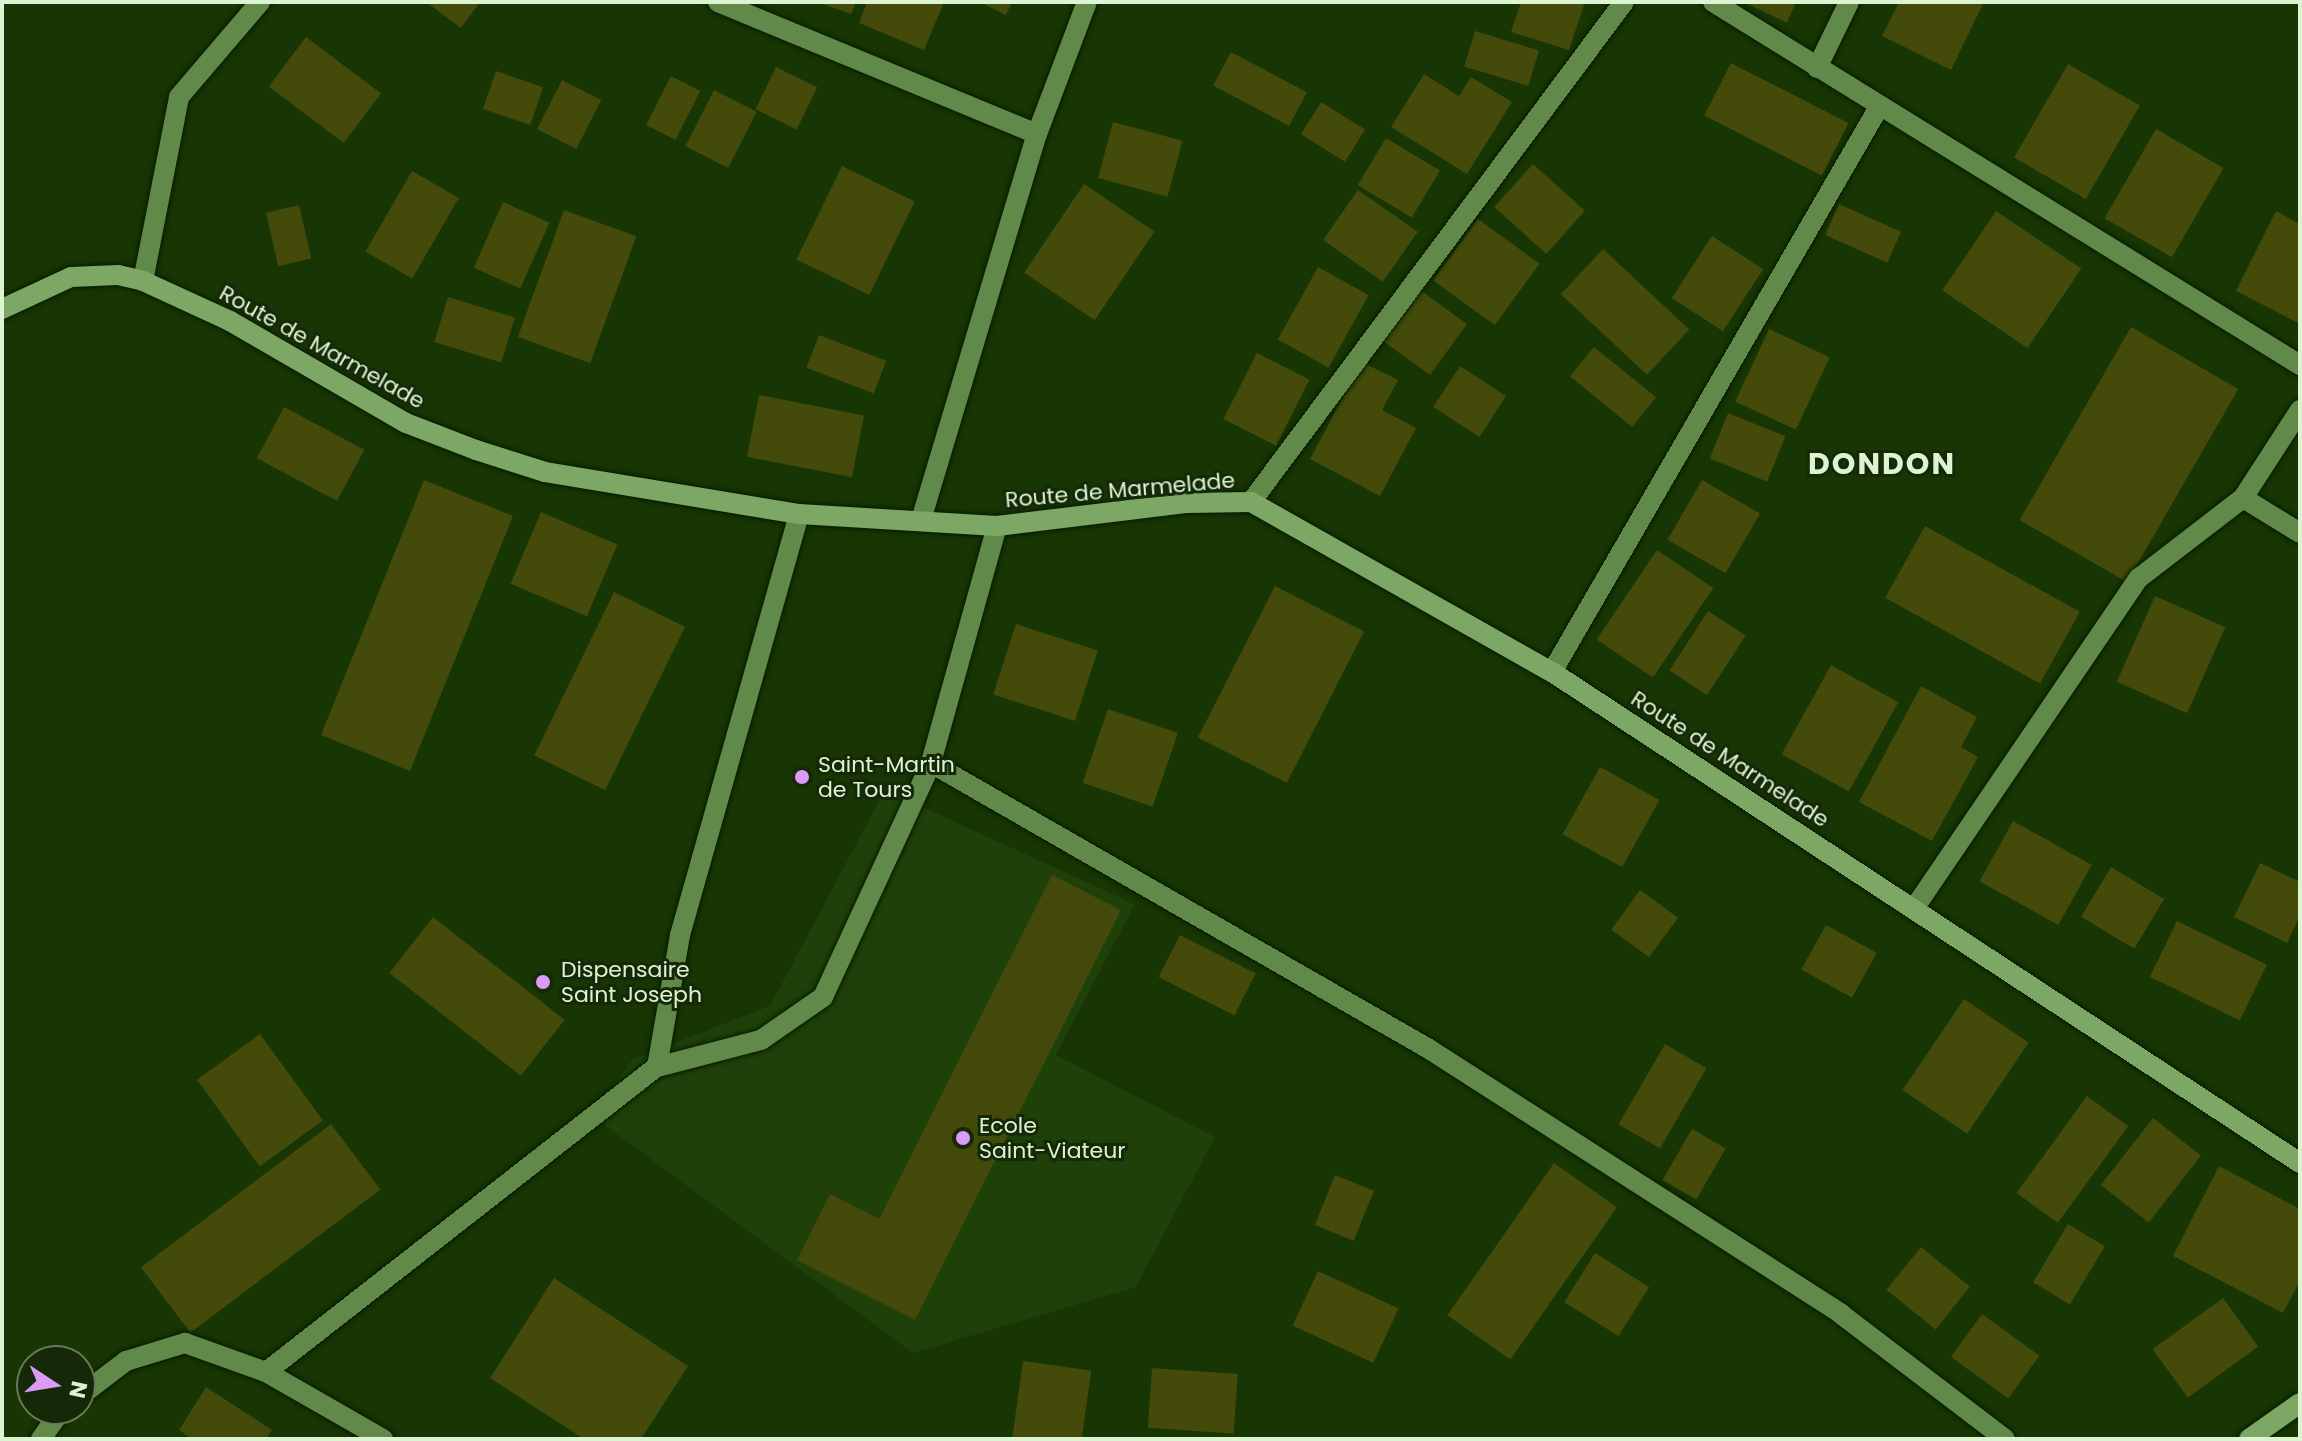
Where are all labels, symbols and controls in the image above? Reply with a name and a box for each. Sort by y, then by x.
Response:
street label: Route de Marmelade [215,280,429,414]
district label: DONDON [1808,446,1956,482]
street label: Route de Marmelade [1004,467,1236,513]
street label: Route de Marmelade [1626,685,1834,833]
place label: Saint-Martin de Tours [818,751,955,802]
marker: Saint-Martin de Tours [793,768,811,786]
place label: Dispensaire Saint Joseph [561,956,702,1008]
marker: Dispensaire Saint Joseph [532,971,554,993]
place label: Ecole Saint-Viateur [979,1112,1125,1164]
marker: Ecole Saint-Viateur [954,1129,972,1147]
north arrow [16,1345,96,1425]
text: N [61,1378,95,1401]

